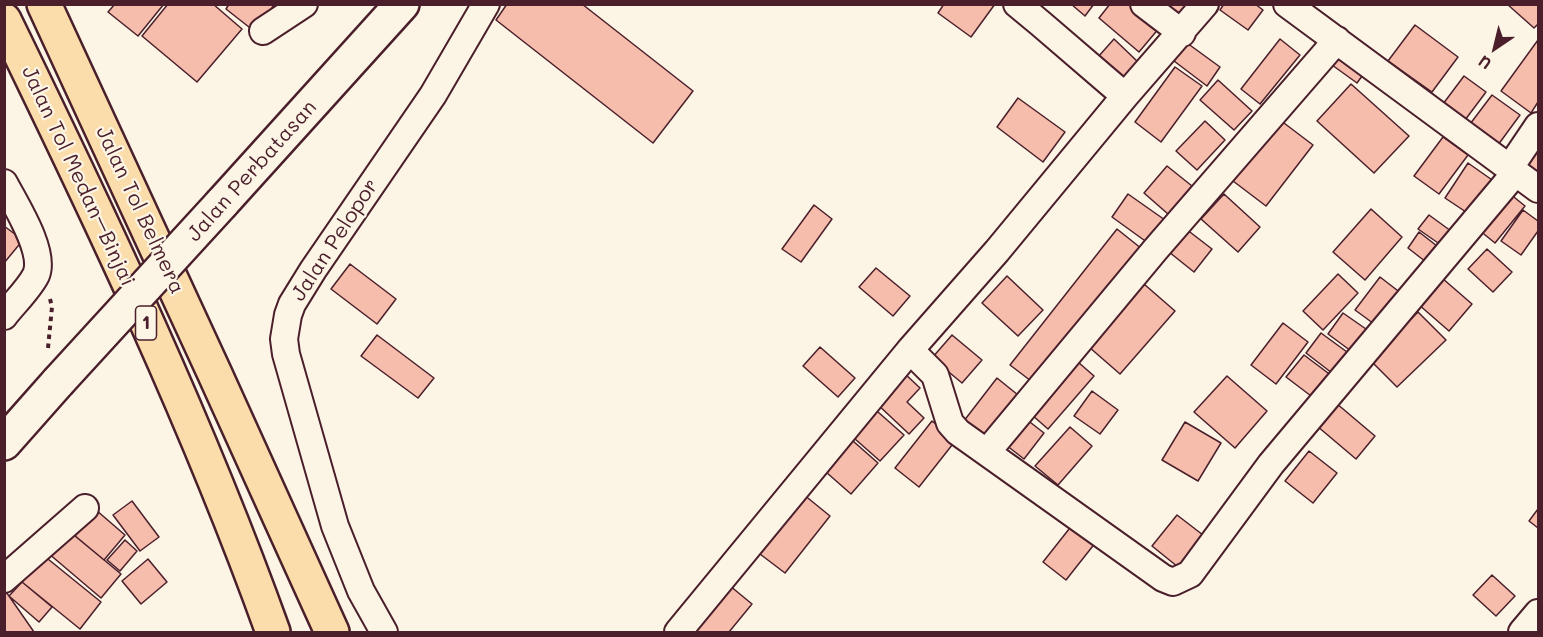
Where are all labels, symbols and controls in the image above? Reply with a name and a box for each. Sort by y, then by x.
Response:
north arrow [1465,18,1525,78]
text: U [1474,51,1495,75]
street label: Jalan Tol Medan–Binjai [16,62,140,290]
street label: Jalan Perbatasan [182,95,322,247]
street label: Jalan Tol Belmera [90,122,190,298]
street label: Jalan Pelopor [286,174,384,306]
road number: 1 [136,306,156,340]

